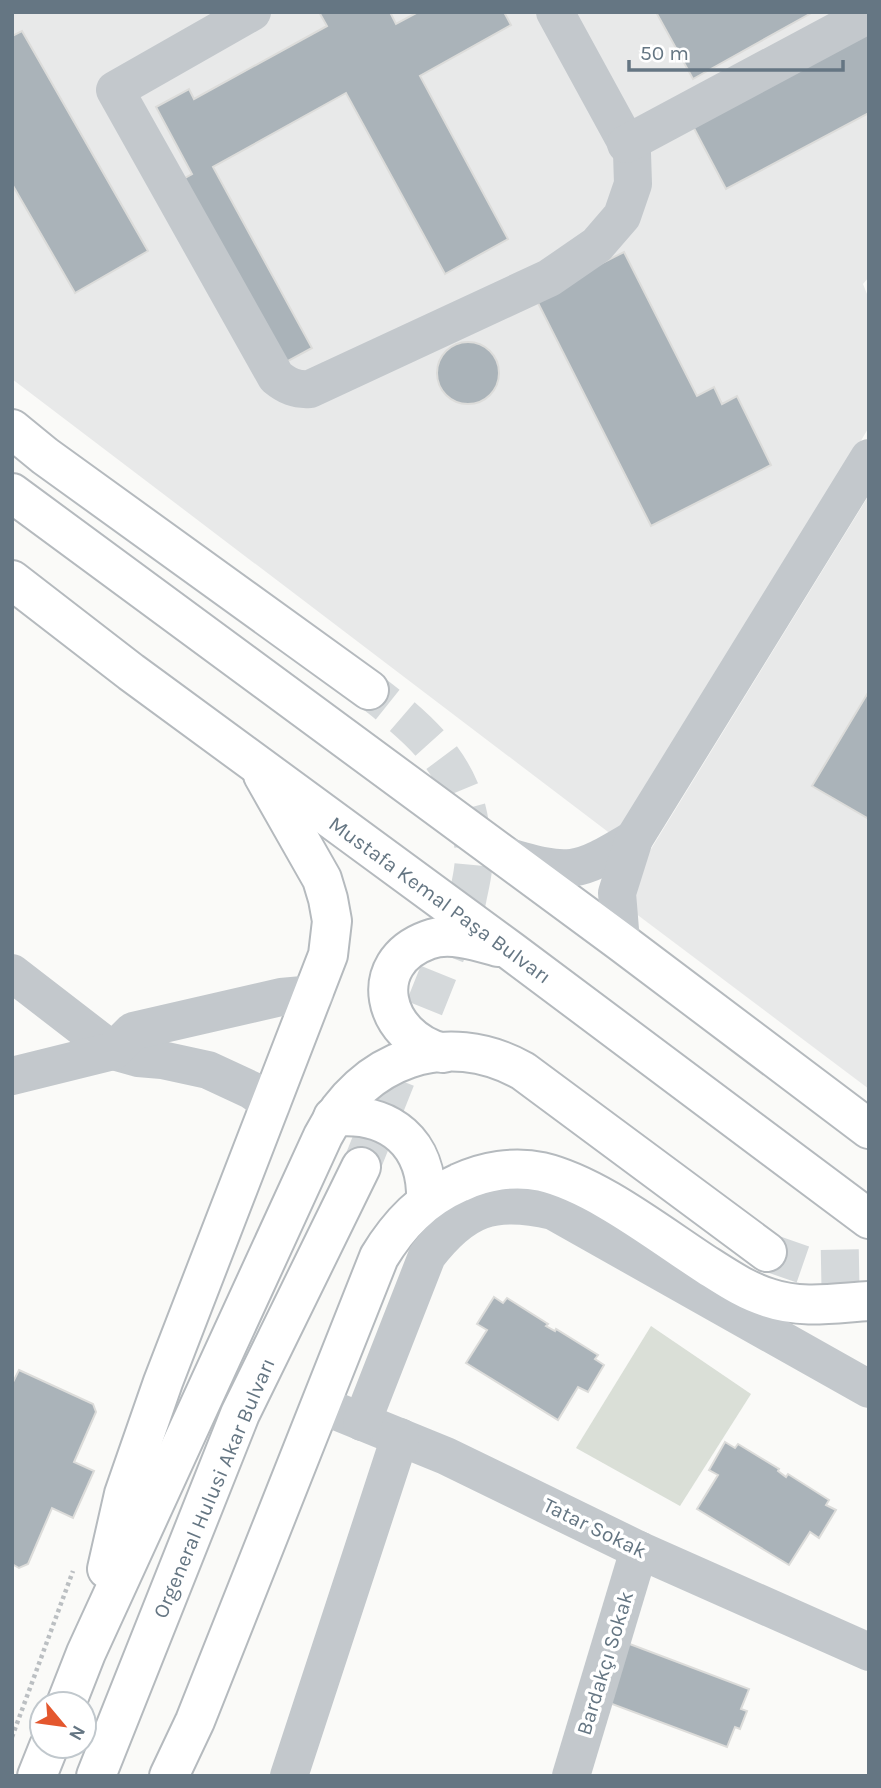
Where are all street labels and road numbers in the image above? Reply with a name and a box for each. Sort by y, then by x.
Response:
street label: Mustafa Kemal Paşa Bulvarı [324,811,556,989]
street label: Orgeneral Hulusi Akar Bulvarı [148,1354,280,1622]
street label: Tatar Sokak [540,1493,651,1563]
street label: Bardakçı Sokak [572,1588,638,1738]

